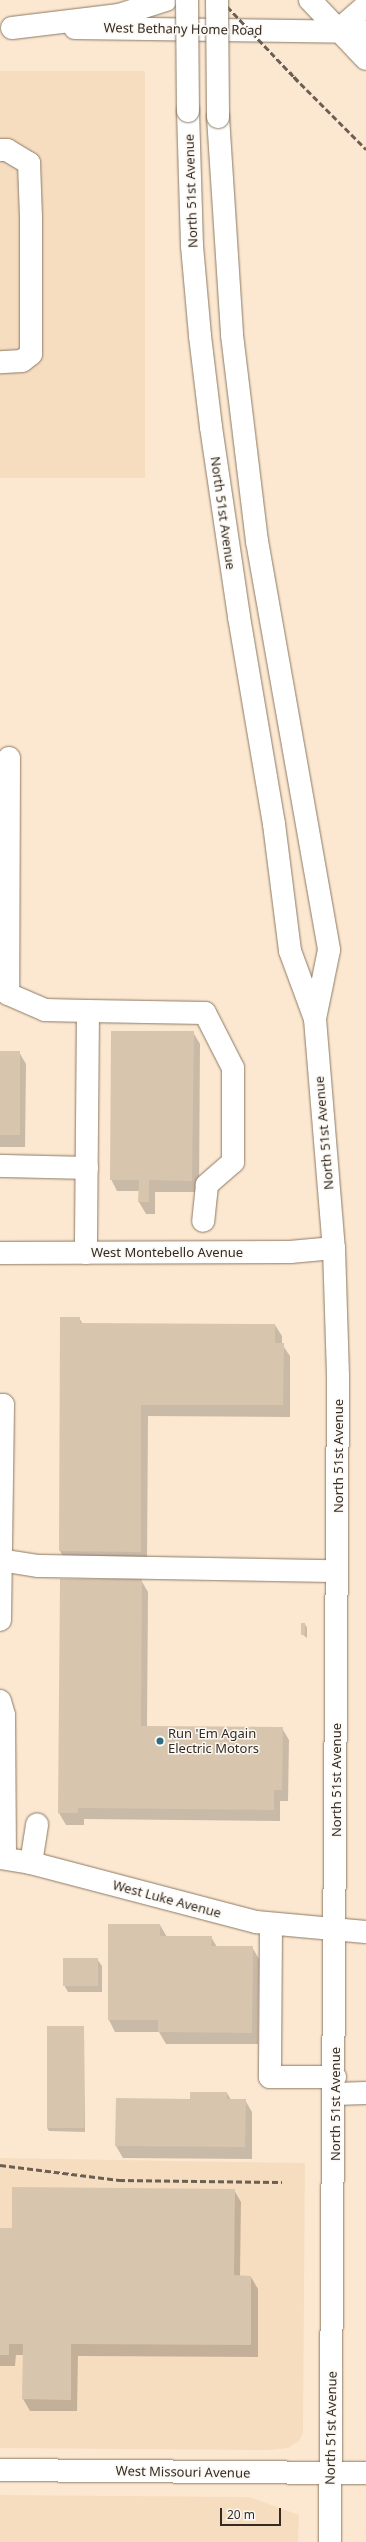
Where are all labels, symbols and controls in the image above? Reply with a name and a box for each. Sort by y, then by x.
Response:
street label: West Bethany Home Road [103,20,263,38]
street label: North 51st Avenue [181,134,201,248]
street label: North 51st Avenue [207,455,239,571]
street label: North 51st Avenue [311,1076,337,1190]
street label: West Montebello Avenue [91,1244,243,1260]
street label: North 51st Avenue [330,1399,346,1513]
street label: North 51st Avenue [328,1723,344,1837]
place label: Run 'Em Again Electric Motors [168,1726,259,1757]
marker: Run 'Em Again Electric Motors [155,1736,165,1746]
street label: West Luke Avenue [111,1877,223,1921]
street label: North 51st Avenue [327,2047,343,2161]
street label: North 51st Avenue [322,2371,340,2485]
street label: West Missouri Avenue [116,2463,250,2481]
scale bar [222,2500,283,2526]
text: 20 m [227,2506,255,2523]

